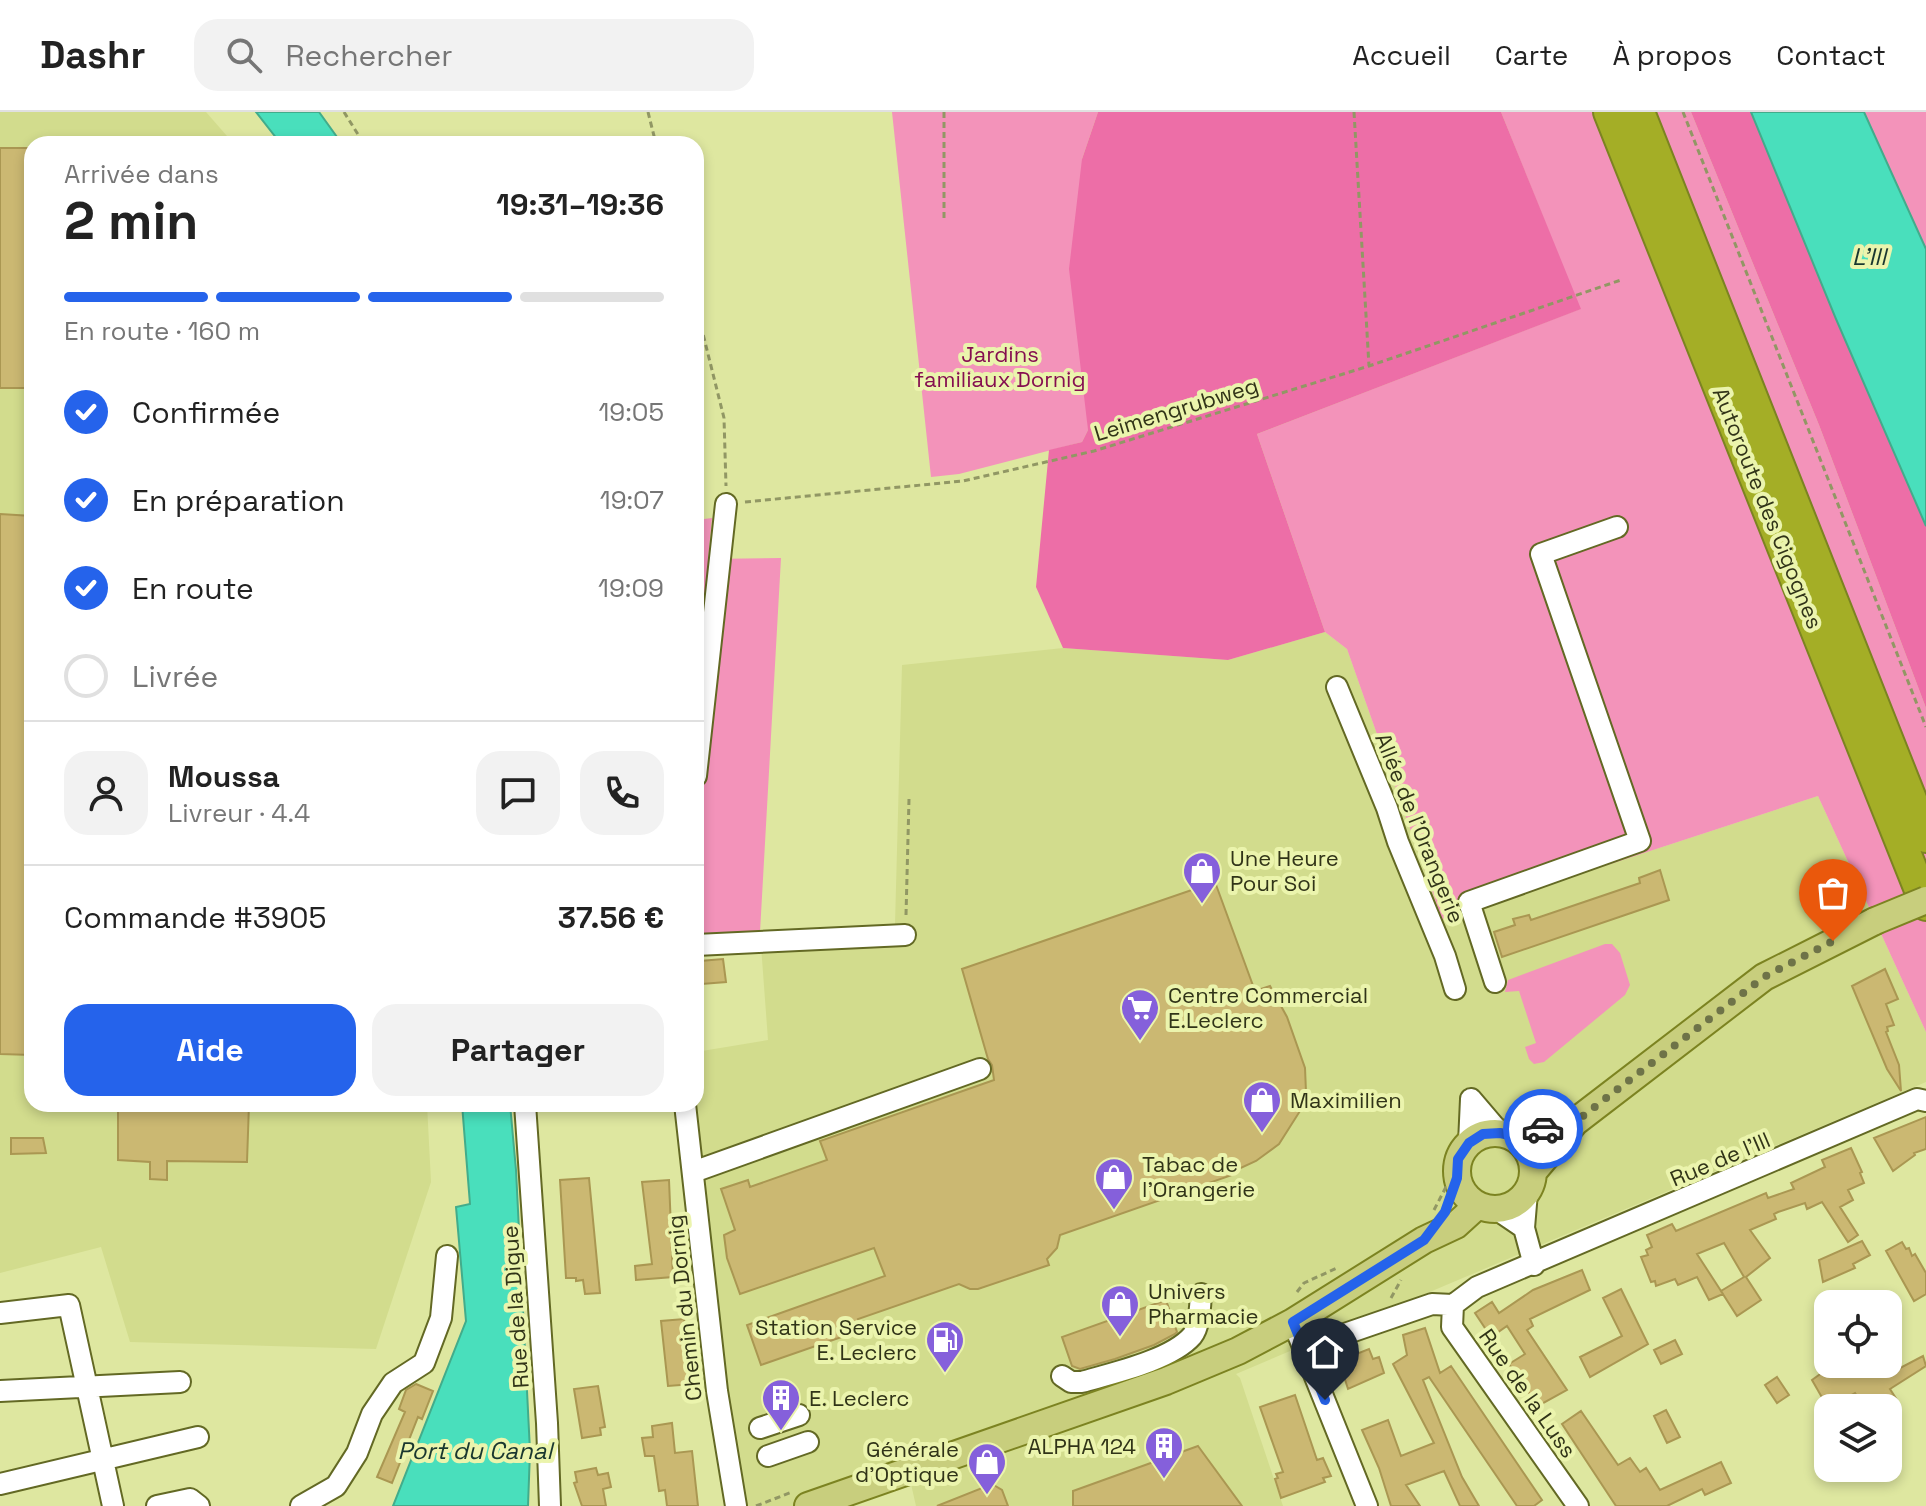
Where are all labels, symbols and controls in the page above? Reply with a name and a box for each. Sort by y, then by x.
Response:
search box [194,19,754,91]
text: Dashr [40,31,146,79]
icon: search [222,33,266,77]
text: Rechercher [286,36,452,75]
text: Accueil [1352,37,1451,73]
text: Carte [1495,37,1568,73]
text: À propos [1612,37,1732,73]
text: Contact [1776,37,1886,73]
text: Arrivée dans [64,157,219,191]
text: 19:31–19:36 [496,185,664,224]
text: 2 min [64,188,198,254]
water label: L'Ill [1852,241,1889,272]
text: En route · 160 m [64,314,260,348]
park label: Jardins familiaux Dornig [914,340,1086,393]
street label: Leimengrubweg [1091,371,1261,447]
street label: Autoroute des Cigognes [1707,383,1829,633]
icon: check [64,390,108,434]
text: Confirmée [132,393,280,432]
text: 19:05 [598,395,664,429]
icon: check [64,478,108,522]
text: En préparation [132,481,345,520]
text: 19:07 [600,483,664,517]
icon: check [64,566,108,610]
text: En route [132,569,254,608]
text: 19:09 [598,571,664,605]
text: Livrée [132,657,218,696]
street label: Allée de l'Orangerie [1369,729,1471,927]
button: person [64,751,148,835]
button: chat [476,751,560,835]
button: phone [580,751,664,835]
text: Moussa [168,757,280,796]
text: Livreur · 4.4 [168,796,310,830]
place label: Une Heure Pour Soi [1230,844,1339,897]
shop icon: Une Heure Pour Soi [1181,850,1223,905]
pin [1799,859,1867,941]
icon: bag [1811,871,1855,915]
text: Commande #3905 [64,898,326,937]
text: 37.56 € [558,898,664,937]
place label: Centre Commercial E.Leclerc [1168,981,1368,1034]
supermarket icon: Centre Commercial E.Leclerc [1119,987,1161,1042]
button: Aide [64,1004,356,1096]
button: Partager [372,1004,664,1096]
shop icon: Maximilien [1241,1079,1283,1134]
place label: Maximilien [1290,1086,1402,1114]
courier [1503,1089,1583,1169]
icon: car [1521,1107,1565,1151]
street label: Rue de l'Ill [1666,1125,1774,1193]
place label: Tabac de l'Orangerie [1142,1150,1255,1203]
shop icon: Tabac de l'Orangerie [1093,1156,1135,1211]
street label: Chemin du Dornig [660,1214,708,1402]
street label: Rue de la Digue [495,1225,535,1389]
place label: Univers Pharmacie [1148,1277,1259,1330]
shop icon: Univers Pharmacie [1099,1283,1141,1338]
map controls [1814,1290,1902,1482]
button: locate [1814,1290,1902,1378]
place label: Station Service E. Leclerc [755,1313,917,1366]
pin [1291,1318,1359,1400]
fuel station icon: Station Service E. Leclerc [924,1319,966,1374]
street label: Rue de la Luss [1473,1323,1583,1463]
icon: home [1303,1330,1347,1374]
building icon: E. Leclerc [760,1377,802,1432]
place label: E. Leclerc [809,1384,909,1412]
button: layers [1814,1394,1902,1482]
building icon: ALPHA 124 [1143,1425,1185,1480]
place label: ALPHA 124 [1028,1432,1136,1460]
water label: Port du Canal [397,1435,556,1466]
place label: Générale d'Optique [855,1435,959,1488]
shop icon: Générale d'Optique [966,1441,1008,1496]

